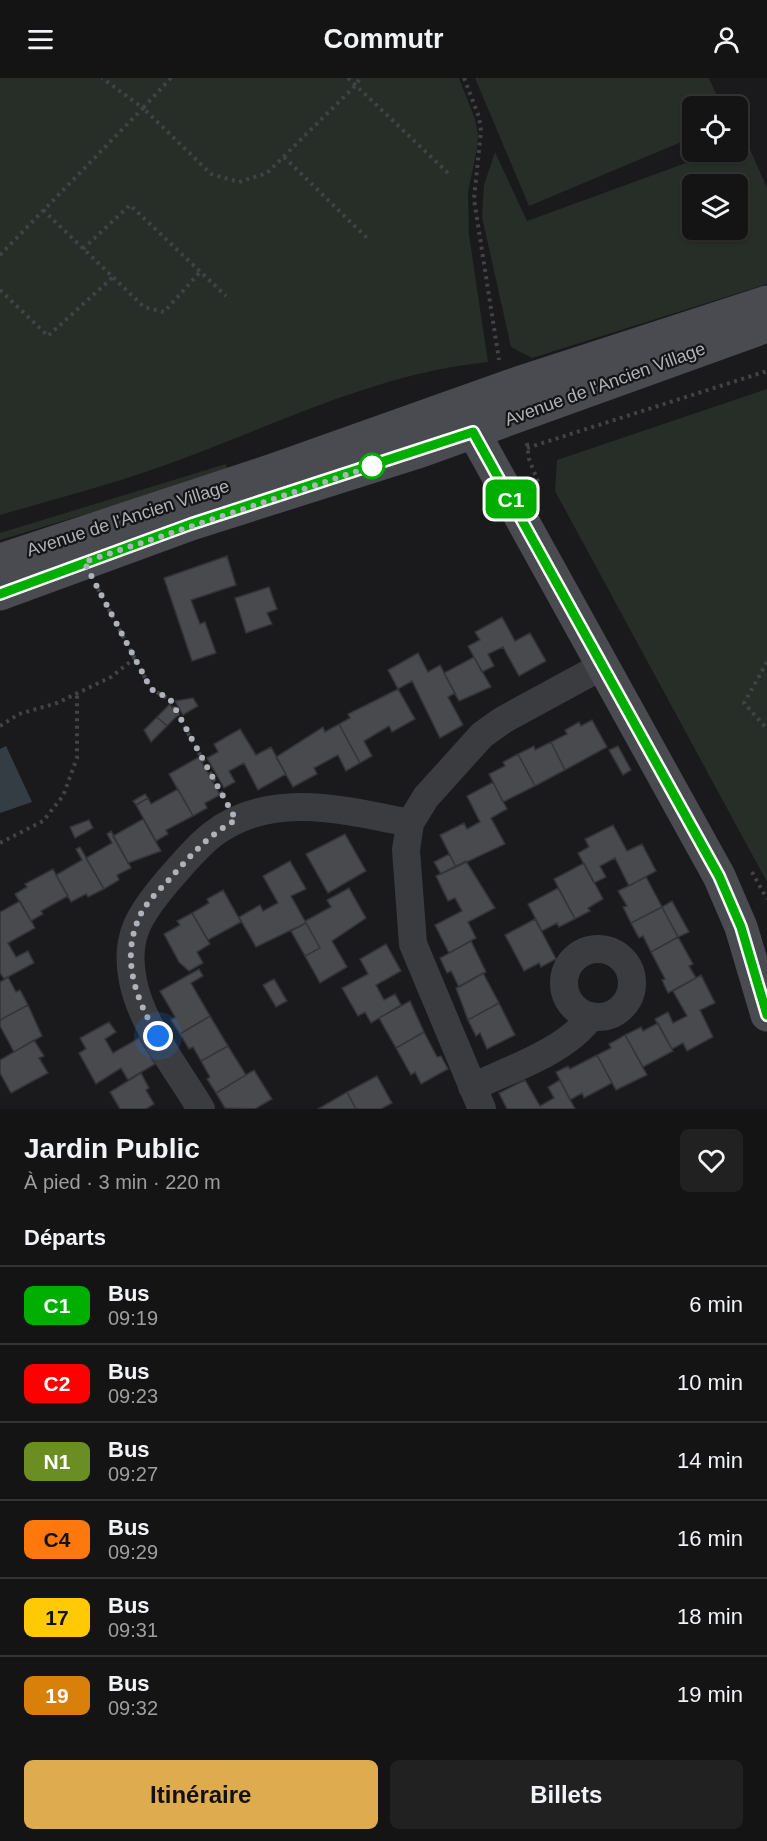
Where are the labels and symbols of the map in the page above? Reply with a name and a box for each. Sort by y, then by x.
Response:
street label: Avenue de l'Ancien Village [502,338,708,430]
unlabelled marker [359,453,385,479]
street label: Avenue de l'Ancien Village [24,476,232,560]
line badge: C1 [484,480,538,518]
your location [143,1021,173,1051]

